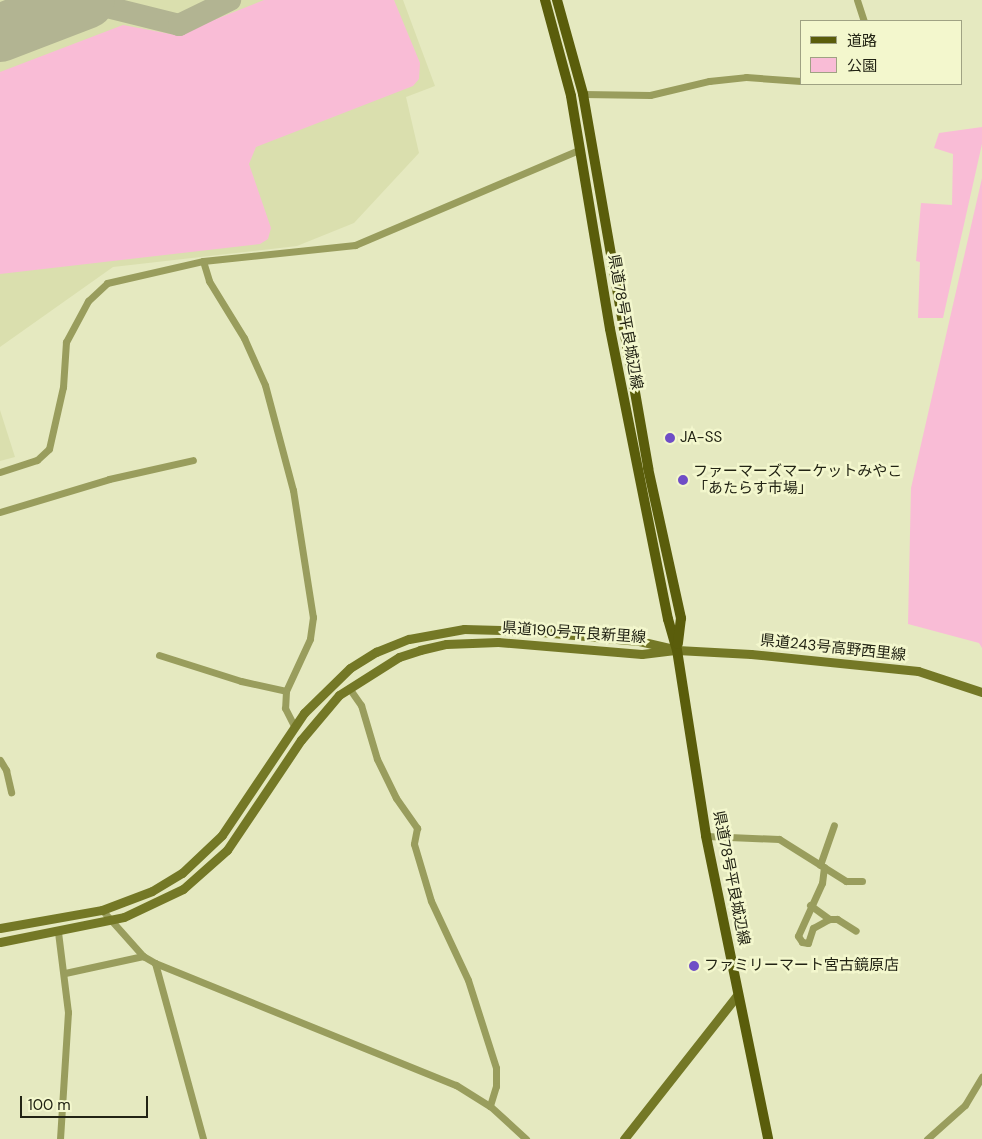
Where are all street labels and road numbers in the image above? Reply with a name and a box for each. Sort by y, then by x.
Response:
street label: 県道78号平良城辺線 [604,253,646,391]
street label: 県道190号平良新里線 [501,619,647,647]
street label: 県道243号高野西里線 [759,631,907,665]
street label: 県道78号平良城辺線 [709,809,753,947]

